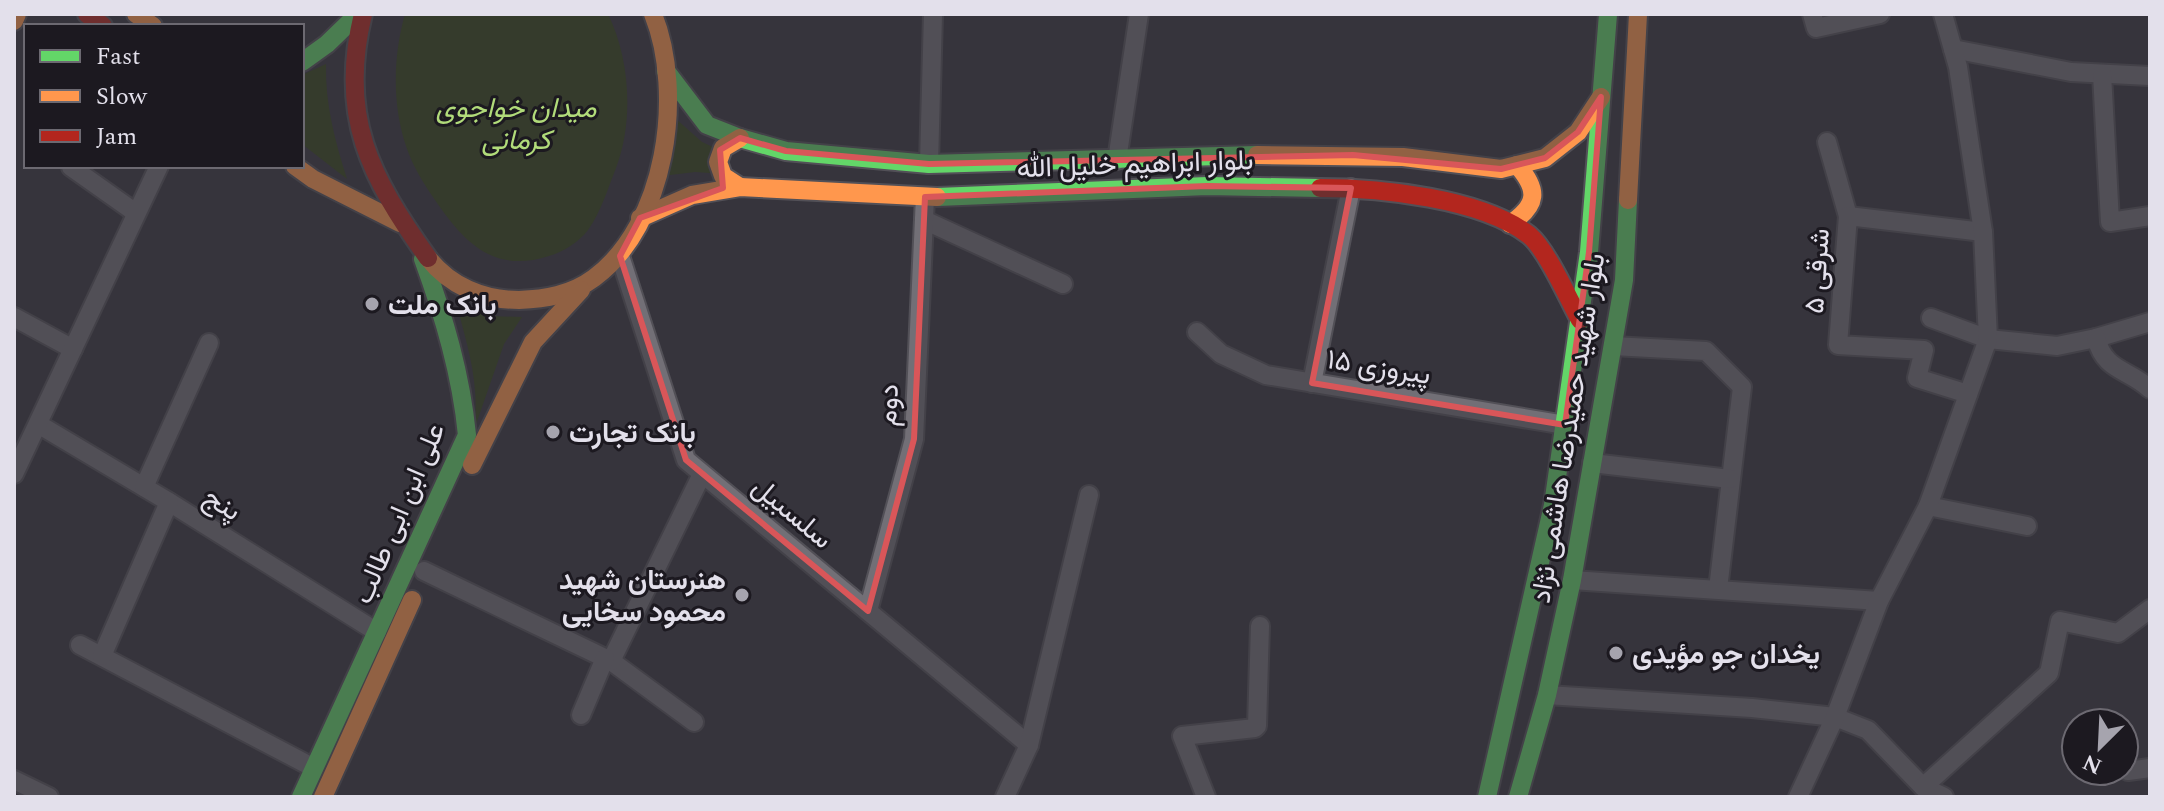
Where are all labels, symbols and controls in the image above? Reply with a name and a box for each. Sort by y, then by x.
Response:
legend [24,24,304,168]
text: Fast [96,39,141,75]
text: Slow [96,79,148,115]
park label: میدان خواجوی کرمانی [436,87,597,162]
text: Jam [96,119,137,155]
street label: بلوار ابراهیم خلیل الله [1016,139,1254,190]
street label: ۵ شرقی [1793,227,1842,315]
street label: بلوار شهید حمیدرضا هاشمی نژاد [1520,250,1617,606]
place label: بانک ملت [388,284,497,327]
marker: بانک ملت [363,295,381,313]
street label: پیروزی ۱۵ [1324,338,1434,397]
street label: دوم [866,383,911,427]
place label: بانک تجارت [569,412,696,455]
street label: علی ابن ابی طالب [342,416,457,611]
marker: بانک تجارت [544,423,562,441]
street label: سلسبیل [742,466,842,560]
street label: پنج [195,476,249,532]
place label: هنرستان شهید محمود سخایی [559,559,726,634]
marker: هنرستان شهید محمود سخایی [733,586,751,604]
place label: یخدان جو مؤیدی [1632,633,1820,676]
marker: یخدان جو مؤیدی [1607,644,1625,662]
north arrow [2060,707,2140,787]
text: N [2078,745,2107,783]

